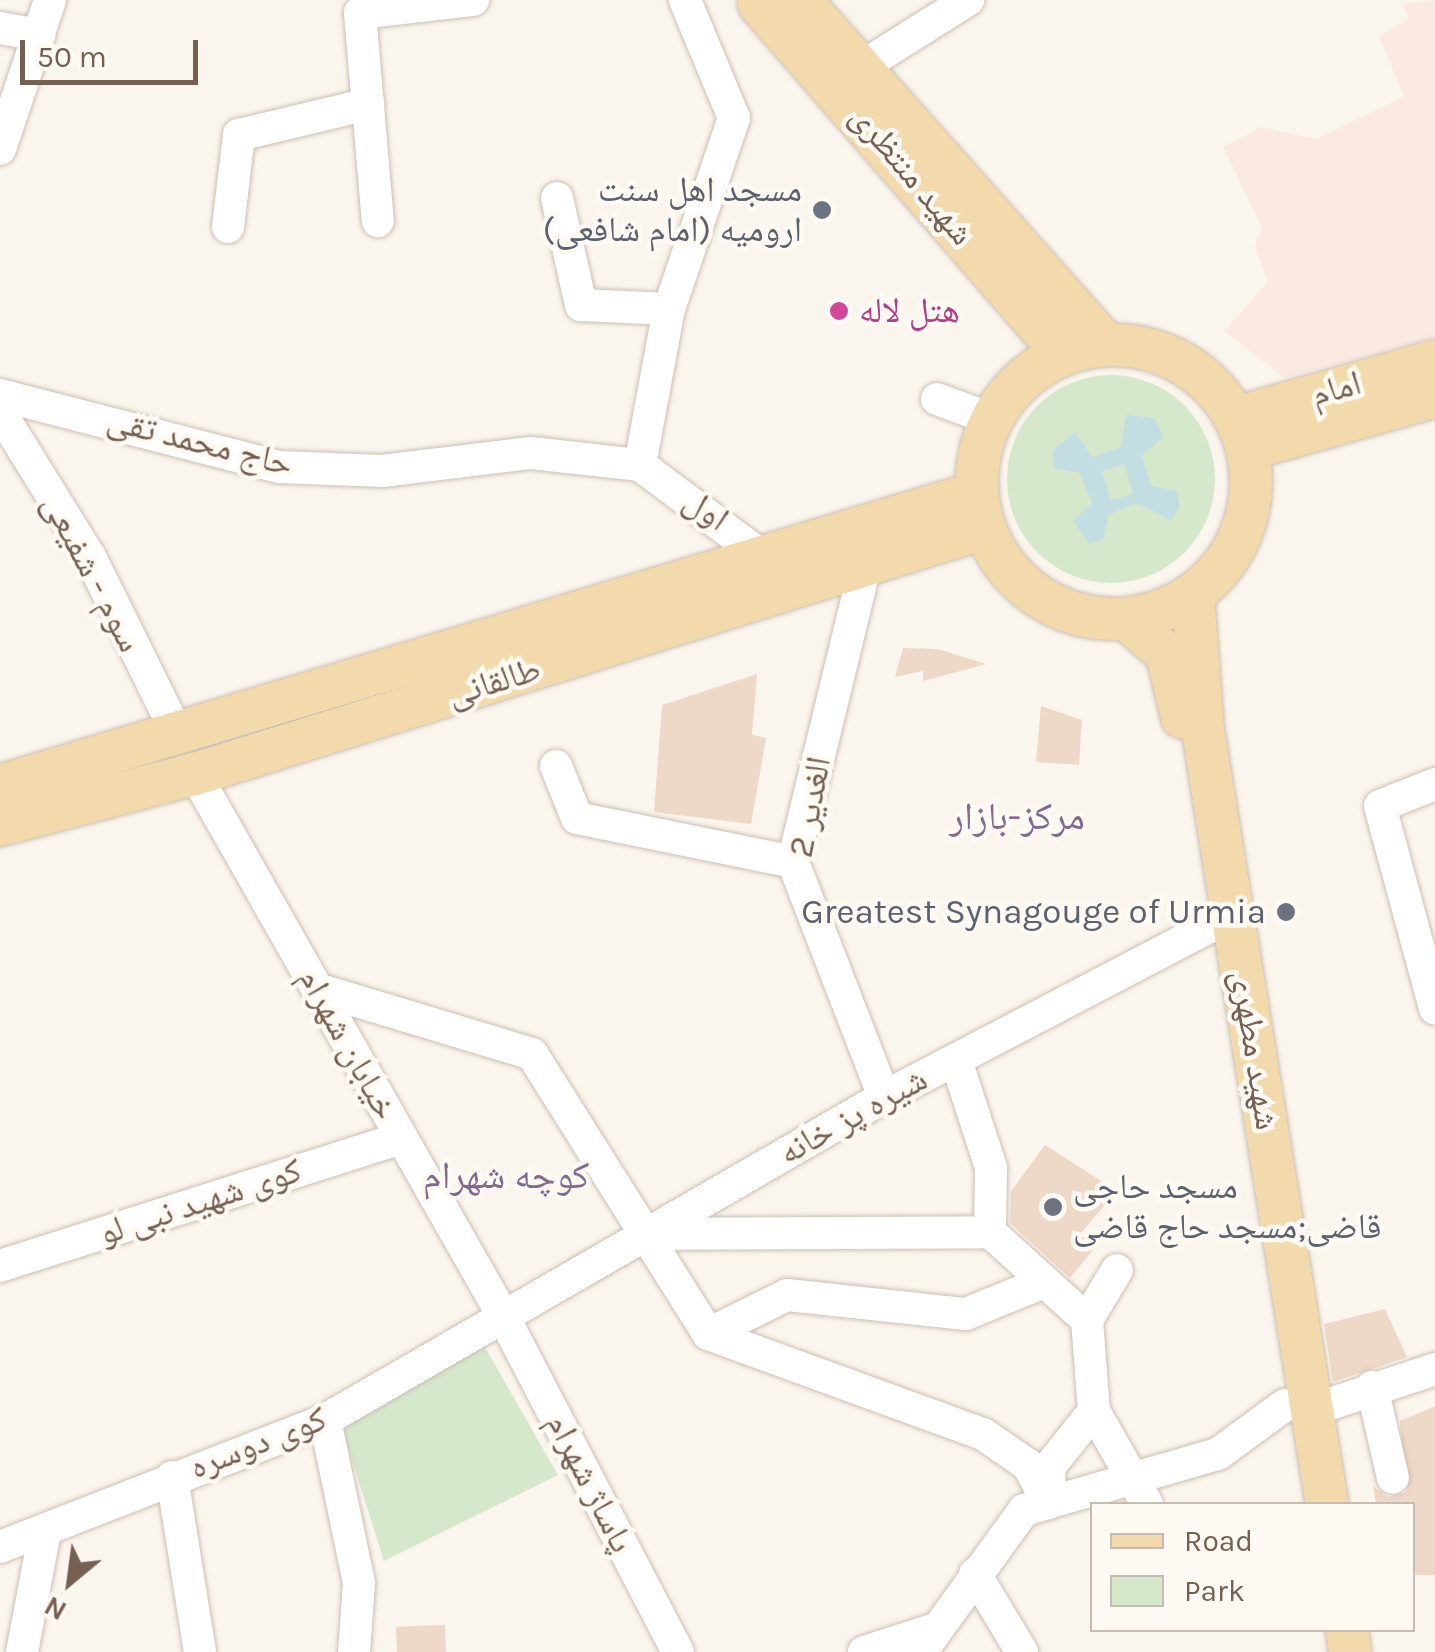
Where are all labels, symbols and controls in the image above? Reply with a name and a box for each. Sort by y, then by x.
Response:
scale bar [25,20,202,82]
text: 50 m [37,39,107,75]
street label: شهید منتظری [841,96,983,254]
place label: مسجد اهل سنت ارومیه (امام شافعی) [543,169,802,251]
marker: مسجد اهل سنت ارومیه (امام شافعی) [811,199,833,221]
place label: هتل لاله [859,290,960,332]
marker: هتل لاله [828,300,850,322]
street label: امام [1306,362,1366,416]
street label: حاج محمد تقی [103,399,297,485]
street label: اول [675,480,737,540]
street label: سوم - شفیعی [33,487,151,659]
street label: طالقانی [442,648,546,716]
street label: 2 الغدیر [780,753,840,861]
district label: مرکز-بازار [949,794,1085,840]
place label: Greatest Synagouge of Urmia [801,891,1266,933]
marker: Greatest Synagouge of Urmia [1275,901,1297,923]
street label: خیابان شهرام [289,961,407,1127]
street label: شهید مطهری [1222,967,1288,1133]
street label: شیره پز خانه [771,1058,935,1174]
street label: کوی شهید نبی لو [93,1149,307,1255]
district label: کوچه شهرام [423,1153,589,1199]
place label: مسجد حاجی قاضی;مسجد حاج قاضی [1073,1166,1381,1248]
marker: مسجد حاجی قاضی;مسجد حاج قاضی [1042,1196,1064,1218]
street label: کوی دوسره [184,1398,332,1488]
street label: پاساژ شهرام [537,1406,643,1560]
legend [1090,1502,1415,1632]
text: Road [1184,1523,1253,1559]
north arrow [20,1532,120,1632]
text: Park [1184,1573,1245,1609]
text: N [38,1589,72,1628]

